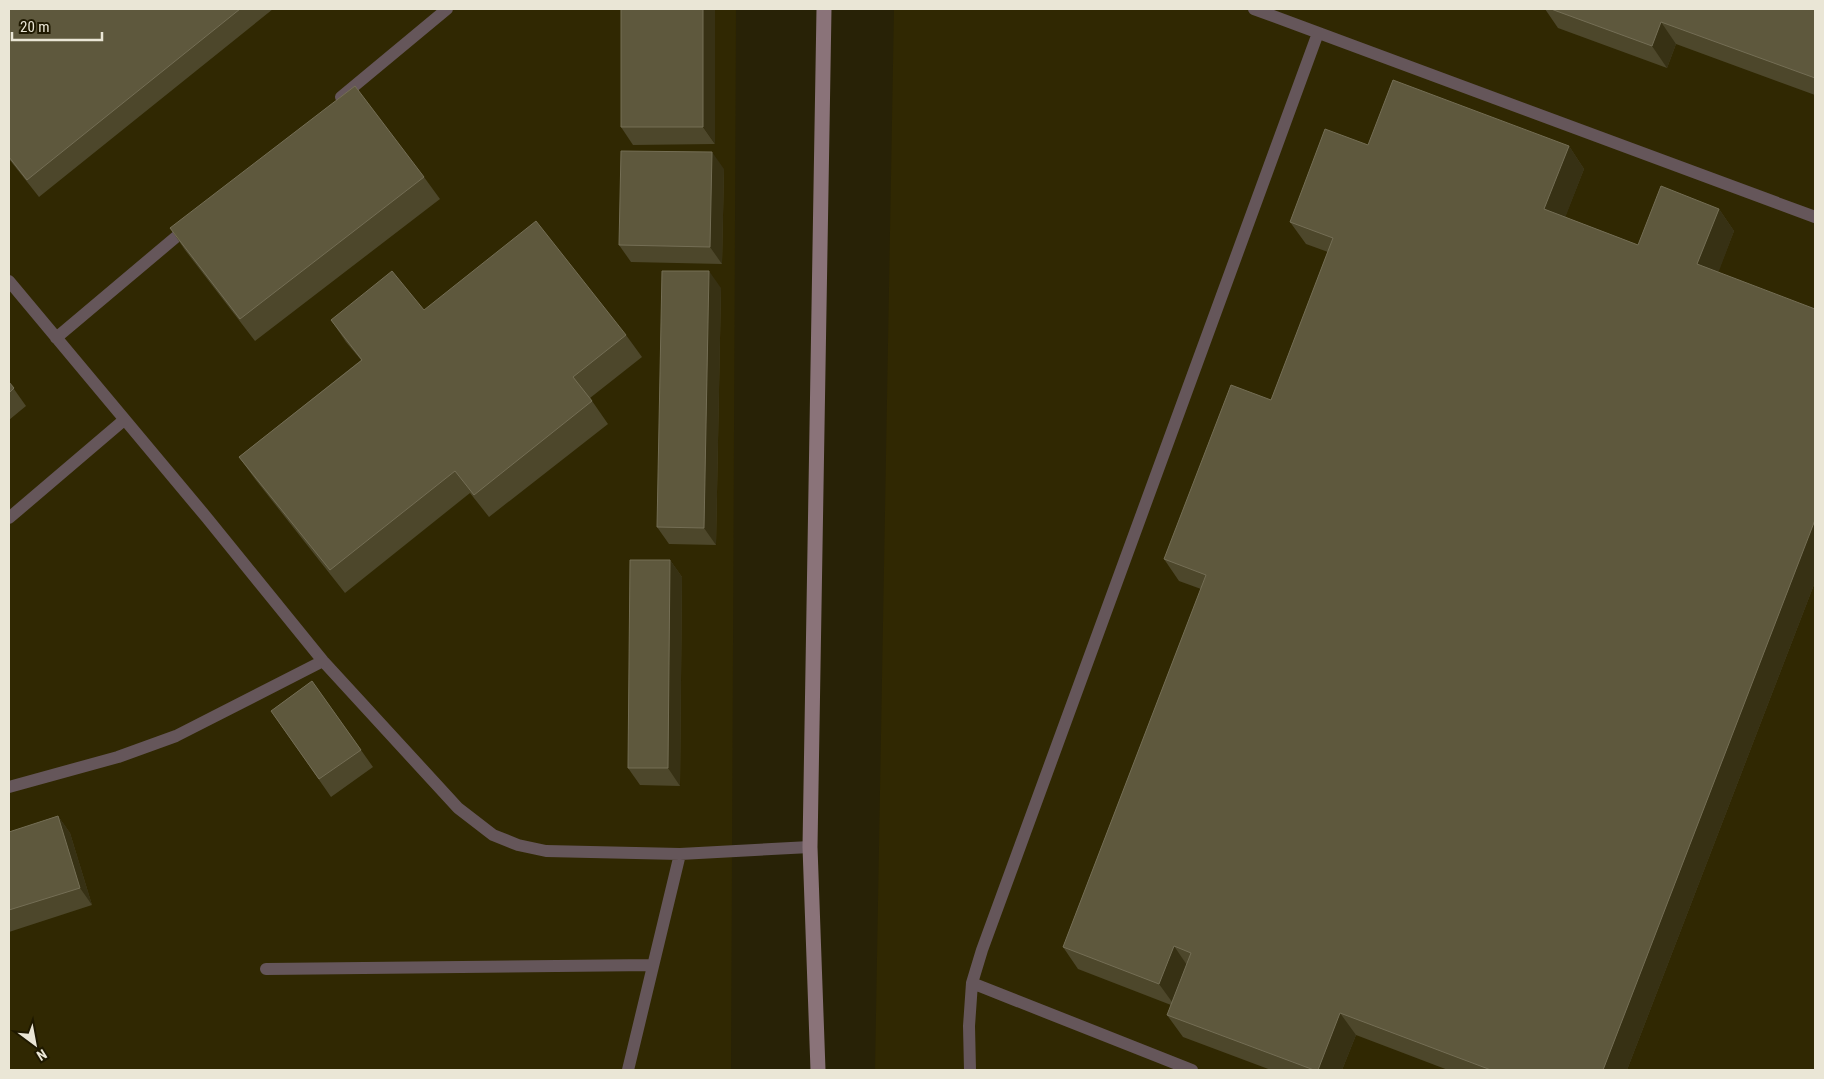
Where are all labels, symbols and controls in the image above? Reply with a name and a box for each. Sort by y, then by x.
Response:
scale bar [12,10,102,42]
text: 20 m [20,18,50,36]
north arrow [10,1019,60,1069]
text: N [34,1046,50,1064]

